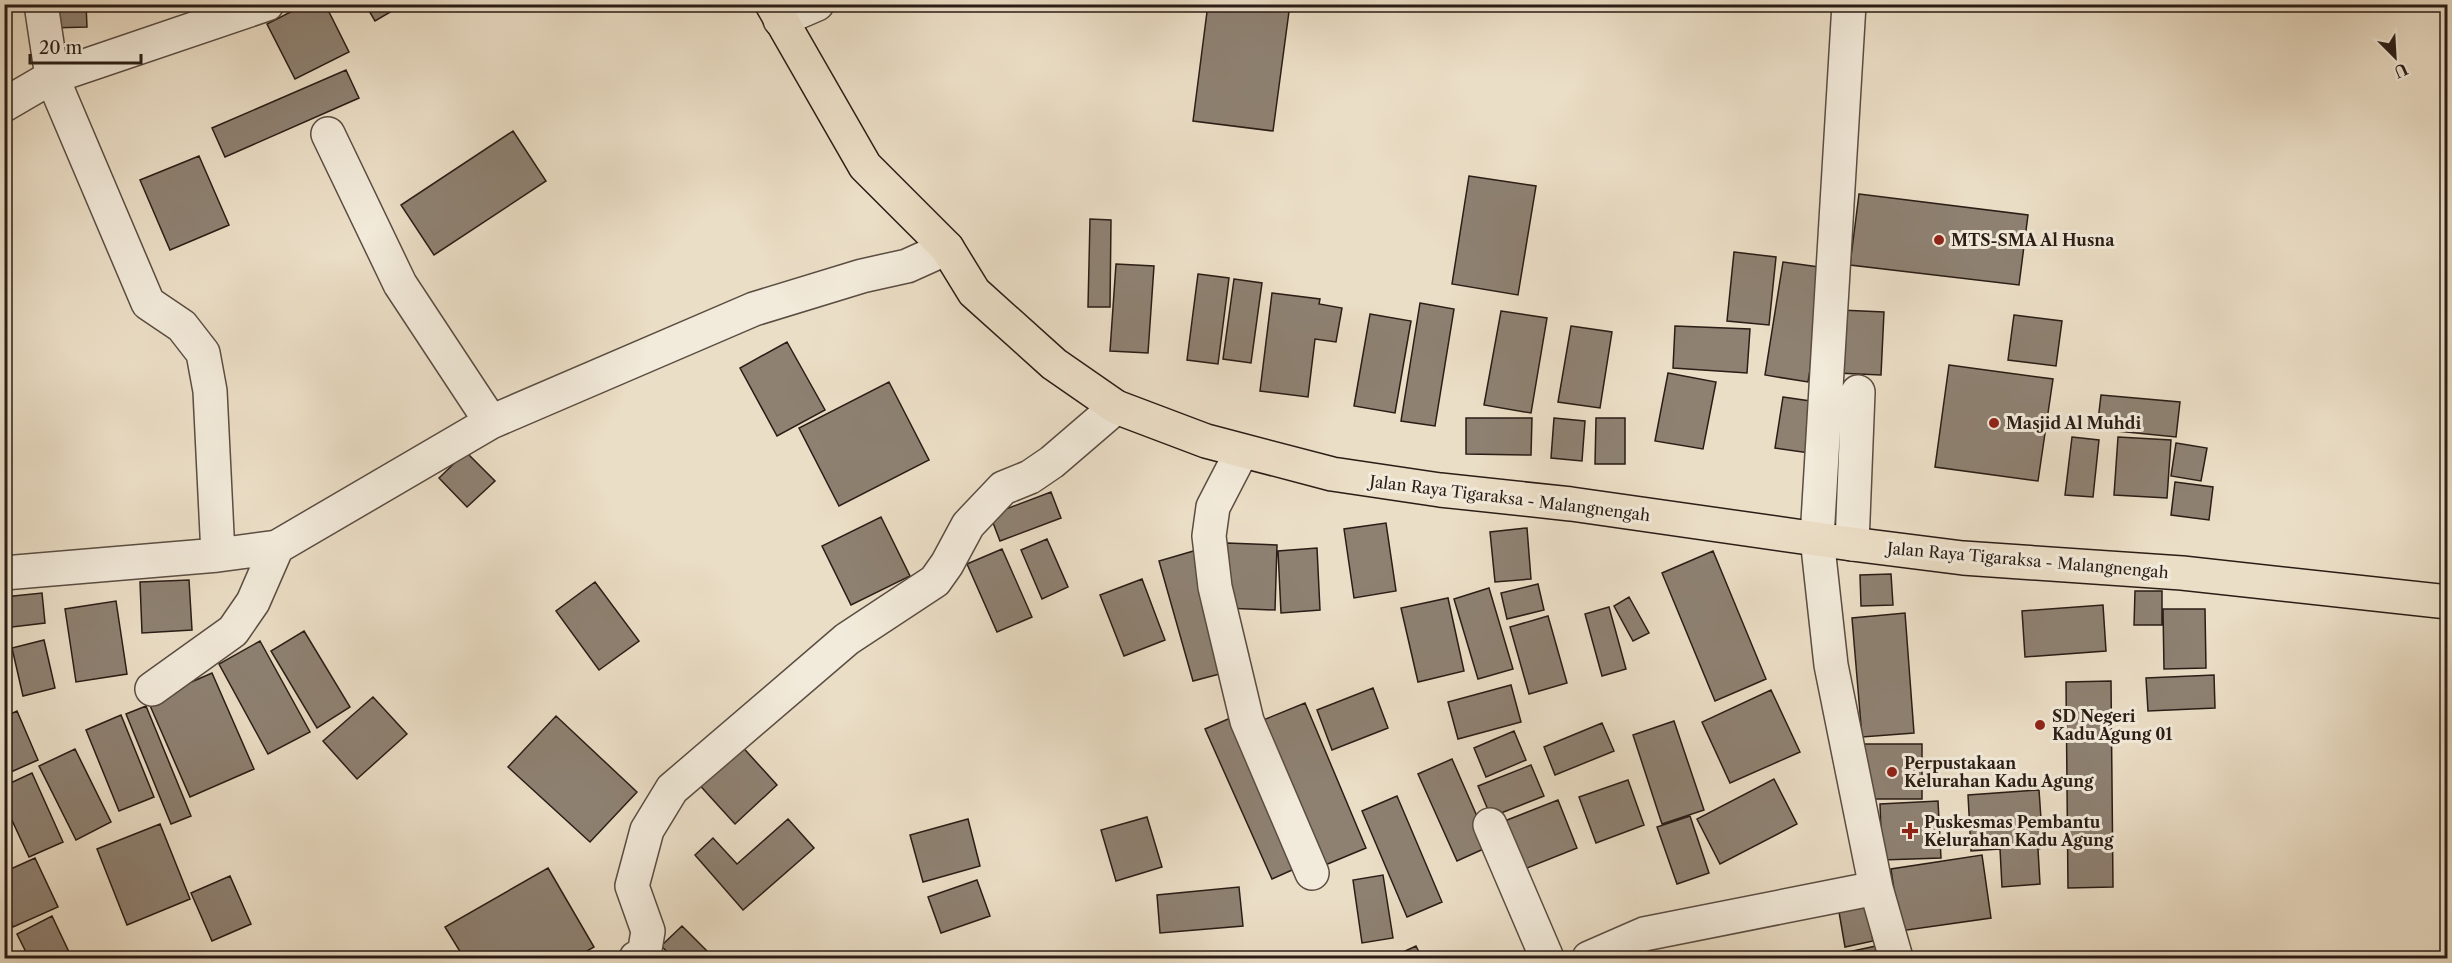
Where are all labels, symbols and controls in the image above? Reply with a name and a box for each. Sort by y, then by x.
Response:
scale bar [30,27,141,65]
north arrow [2365,27,2425,87]
text: 20 m [39,37,83,59]
text: U [2391,59,2411,82]
place label: MTS-SMA Al Husna [1951,230,2115,250]
marker: MTS-SMA Al Husna [1932,233,1946,247]
place label: Masjid Al Muhdi [2006,413,2141,433]
marker: Masjid Al Muhdi [1987,416,2001,430]
street label: Jalan Raya Tigaraksa - Malangnengah [1366,470,1651,525]
street label: Jalan Raya Tigaraksa - Malangnengah [1883,537,2170,582]
place label: SD Negeri Kadu Agung 01 [2052,706,2173,744]
marker: SD Negeri Kadu Agung 01 [2033,718,2047,732]
place label: Perpustakaan Kelurahan Kadu Agung [1904,753,2094,791]
marker: Perpustakaan Kelurahan Kadu Agung [1885,765,1899,779]
place label: Puskesmas Pembantu Kelurahan Kadu Agung [1924,812,2114,850]
marker: Puskesmas Pembantu Kelurahan Kadu Agung [1901,822,1919,840]

